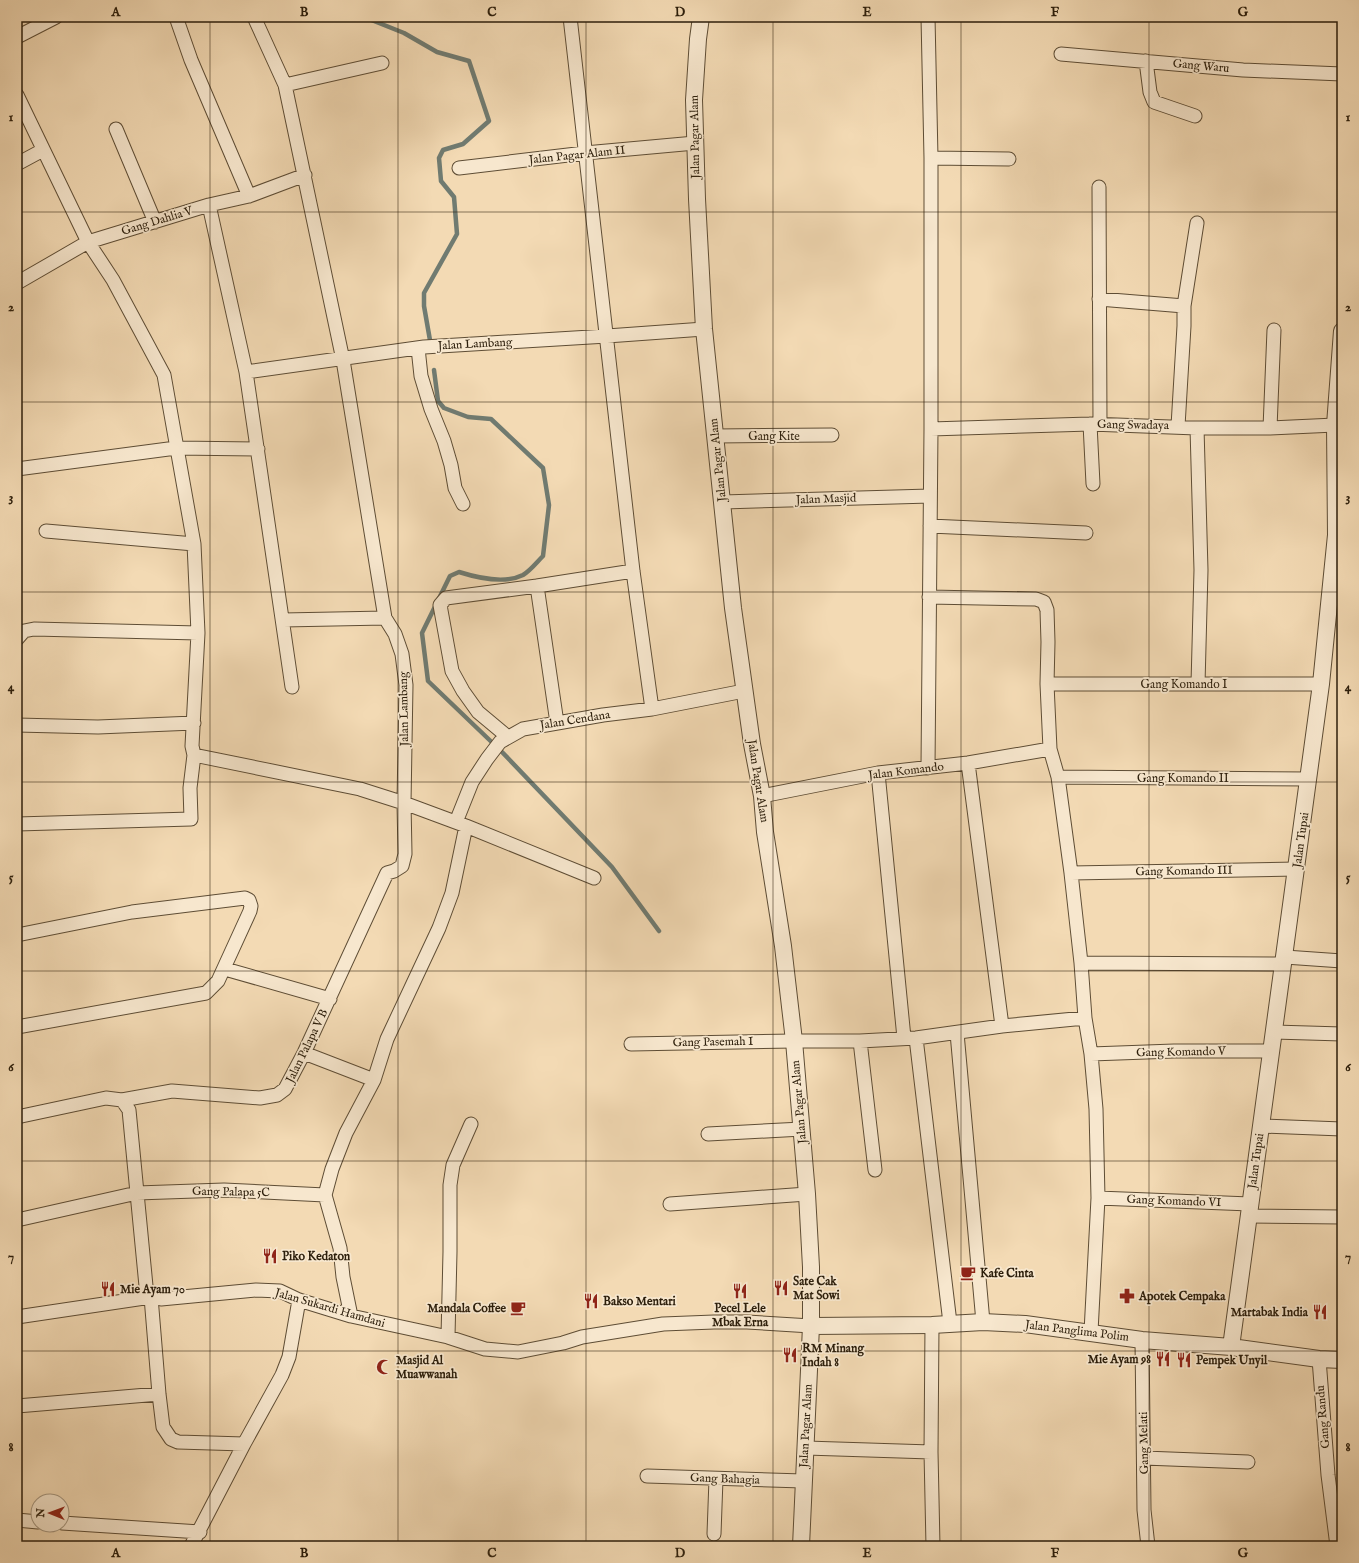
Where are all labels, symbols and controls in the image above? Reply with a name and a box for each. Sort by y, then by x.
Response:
text: A [111,4,122,21]
text: B [300,4,309,21]
text: C [487,4,497,21]
text: D [675,4,686,21]
text: E [862,4,872,21]
text: F [1051,4,1060,21]
text: G [1238,4,1249,21]
street label: Gang Waru [1172,56,1230,76]
street label: Jalan Pagar Alam [687,95,704,181]
text: 1 [9,109,14,126]
text: 1 [1346,109,1351,126]
street label: Jalan Pagar Alam II [526,142,626,169]
street label: Gang Dahlia V [120,203,195,239]
text: 2 [8,299,14,316]
text: 2 [1345,299,1351,316]
street label: Jalan Lambang [435,335,513,355]
street label: Jalan Pagar Alam [706,417,731,504]
street label: Gang Swadaya [1097,417,1170,433]
street label: Gang Kite [748,429,800,444]
text: 3 [9,489,14,506]
text: 3 [1346,489,1351,506]
street label: Jalan Masjid [794,490,857,509]
street label: Jalan Lambang [396,671,413,748]
street label: Gang Komando I [1141,677,1227,692]
text: 4 [8,679,15,696]
text: 4 [1345,679,1352,696]
street label: Jalan Cendana [537,707,612,734]
street label: Jalan Pagar Alam [743,736,772,824]
street label: Jalan Komando [865,759,945,784]
street label: Gang Komando II [1137,771,1229,786]
street label: Jalan Tupai [1289,811,1313,871]
street label: Gang Komando III [1135,863,1233,879]
text: 5 [9,869,14,886]
text: 5 [1346,869,1351,886]
street label: Jalan Palapa V B [282,1006,332,1088]
street label: Gang Pasemah I [673,1034,753,1050]
street label: Gang Komando V [1136,1044,1227,1060]
text: 6 [8,1059,14,1076]
street label: Jalan Pagar Alam [788,1059,811,1146]
text: 6 [1345,1059,1351,1076]
street label: Jalan Tupai [1244,1132,1268,1192]
street label: Gang Palapa 5C [192,1184,271,1201]
street label: Gang Komando VI [1126,1192,1222,1210]
restaurant icon: Piko Kedaton [261,1247,279,1265]
text: 7 [8,1249,14,1266]
place label: Piko Kedaton [282,1249,351,1264]
text: 7 [1345,1249,1351,1266]
cafe icon: Kafe Cinta [959,1264,977,1282]
place label: Kafe Cinta [980,1266,1035,1281]
place label: Sate Cak Mat Sowi [793,1274,841,1303]
restaurant icon: Sate Cak Mat Sowi [772,1279,790,1297]
restaurant icon: Mie Ayam 70 [99,1280,117,1298]
place label: Mie Ayam 70 [120,1282,185,1298]
restaurant icon: Pecel Lele Mbak Erna [731,1282,749,1300]
street label: Jalan Sukardi Hamdani [271,1285,387,1332]
pharmacy icon: Apotek Cempaka [1118,1287,1136,1305]
place label: Apotek Cempaka [1138,1289,1226,1305]
restaurant icon: Bakso Mentari [582,1292,600,1310]
place label: Bakso Mentari [603,1294,677,1309]
cafe icon: Mandala Coffee [509,1299,527,1317]
place label: Mandala Coffee [427,1301,506,1316]
place label: Pecel Lele Mbak Erna [712,1301,769,1330]
restaurant icon: Martabak India [1311,1303,1329,1321]
place label: Martabak India [1231,1305,1309,1320]
street label: Jalan Panglima Polim [1022,1317,1130,1346]
place label: RM Minang Indah 8 [802,1341,864,1370]
restaurant icon: RM Minang Indah 8 [781,1346,799,1364]
restaurant icon: Mie Ayam 98 [1154,1350,1172,1368]
restaurant icon: Pempek Unyil [1175,1351,1193,1369]
place label: Mie Ayam 98 [1088,1352,1151,1368]
place label: Masjid Al Muawwanah [396,1353,458,1382]
place label: Pempek Unyil [1196,1353,1268,1369]
mosque icon: Masjid Al Muawwanah [375,1358,393,1376]
street label: Jalan Pagar Alam [796,1384,817,1470]
street label: Gang Randu [1313,1385,1333,1449]
street label: Gang Melati [1136,1411,1152,1475]
text: 8 [8,1439,14,1456]
text: 8 [1345,1439,1351,1456]
street label: Gang Bahagia [690,1470,761,1488]
north arrow [30,1493,70,1533]
text: N [34,1507,48,1519]
text: A [111,1545,122,1562]
text: B [300,1545,309,1562]
text: C [487,1545,497,1562]
text: D [675,1545,686,1562]
text: E [862,1545,872,1562]
text: F [1051,1545,1060,1562]
text: G [1238,1545,1249,1562]

